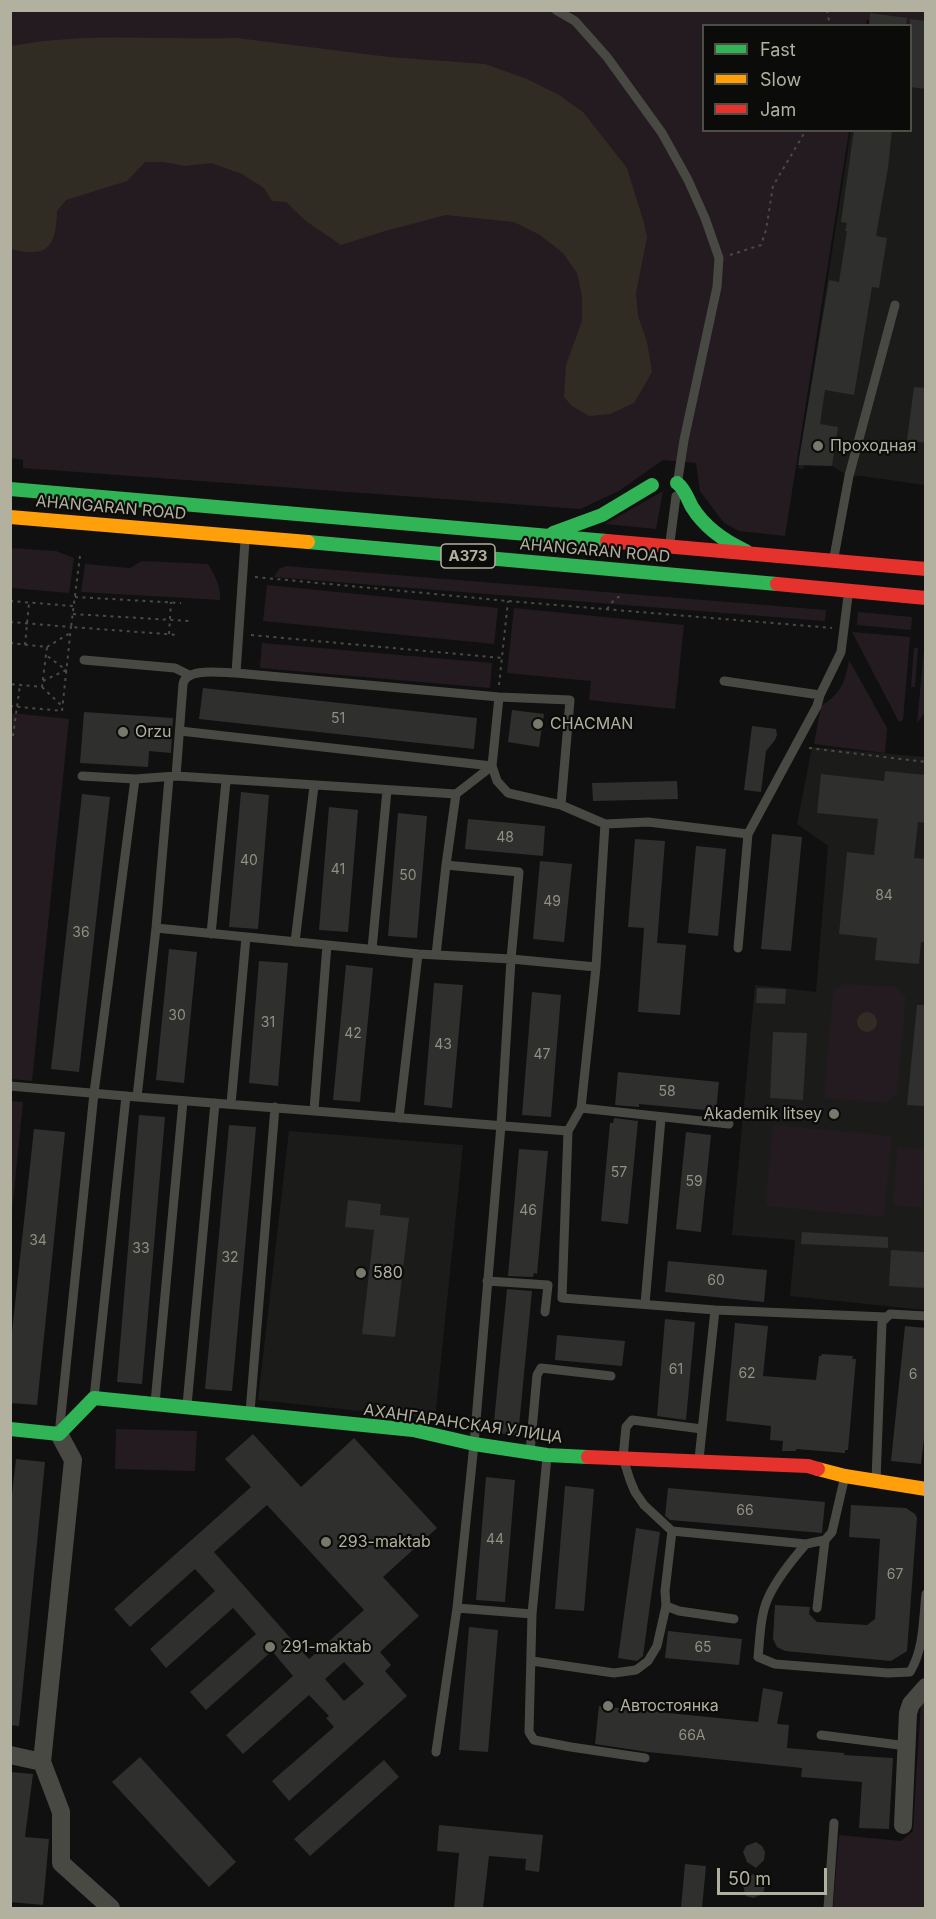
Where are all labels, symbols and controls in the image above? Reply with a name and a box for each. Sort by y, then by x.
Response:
legend [702,24,912,132]
text: Fast [760,39,796,60]
text: Slow [760,69,801,90]
text: Jam [760,99,796,120]
place label: Проходная [830,436,916,456]
marker: Проходная [811,439,825,453]
street label: AHANGARAN ROAD [35,492,187,524]
street label: AHANGARAN ROAD [519,535,671,567]
road number: A373 [441,544,495,568]
house number: 51 [331,711,345,727]
place label: CHACMAN [550,714,633,734]
marker: CHACMAN [531,717,545,731]
place label: Orzu [135,722,172,742]
marker: Orzu [116,725,130,739]
house number: 48 [496,830,514,846]
house number: 40 [240,853,258,869]
house number: 41 [331,862,345,878]
house number: 50 [399,868,417,884]
house number: 84 [875,888,893,904]
house number: 49 [543,894,561,910]
house number: 36 [72,925,90,941]
house number: 30 [168,1008,186,1024]
house number: 31 [261,1015,275,1031]
house number: 42 [344,1026,362,1042]
house number: 43 [434,1037,452,1053]
house number: 47 [534,1047,550,1063]
house number: 58 [658,1084,676,1100]
place label: Akademik litsey [704,1104,822,1124]
marker: Akademik litsey [827,1107,841,1121]
house number: 57 [611,1165,627,1181]
house number: 59 [685,1174,703,1190]
house number: 46 [519,1203,537,1219]
house number: 34 [29,1233,47,1249]
house number: 33 [132,1241,150,1257]
house number: 32 [221,1250,239,1266]
place label: 580 [373,1263,403,1283]
marker: 580 [354,1266,368,1280]
house number: 60 [707,1273,725,1289]
house number: 61 [669,1362,683,1378]
house number: 62 [738,1366,756,1382]
house number: 6 [909,1367,917,1383]
street label: АХАНГАРАНСКАЯ УЛИЦА [362,1401,564,1447]
house number: 66 [736,1503,754,1519]
place label: 293-maktab [338,1532,431,1552]
house number: 44 [486,1532,504,1548]
marker: 293-maktab [319,1535,333,1549]
house number: 67 [887,1567,903,1583]
place label: 291-maktab [282,1637,371,1657]
marker: 291-maktab [263,1640,277,1654]
house number: 65 [694,1640,712,1656]
place label: Автостоянка [620,1696,719,1716]
marker: Автостоянка [601,1699,615,1713]
house number: 66А [678,1728,706,1744]
scale bar [720,1856,830,1894]
text: 50 m [728,1868,771,1889]

